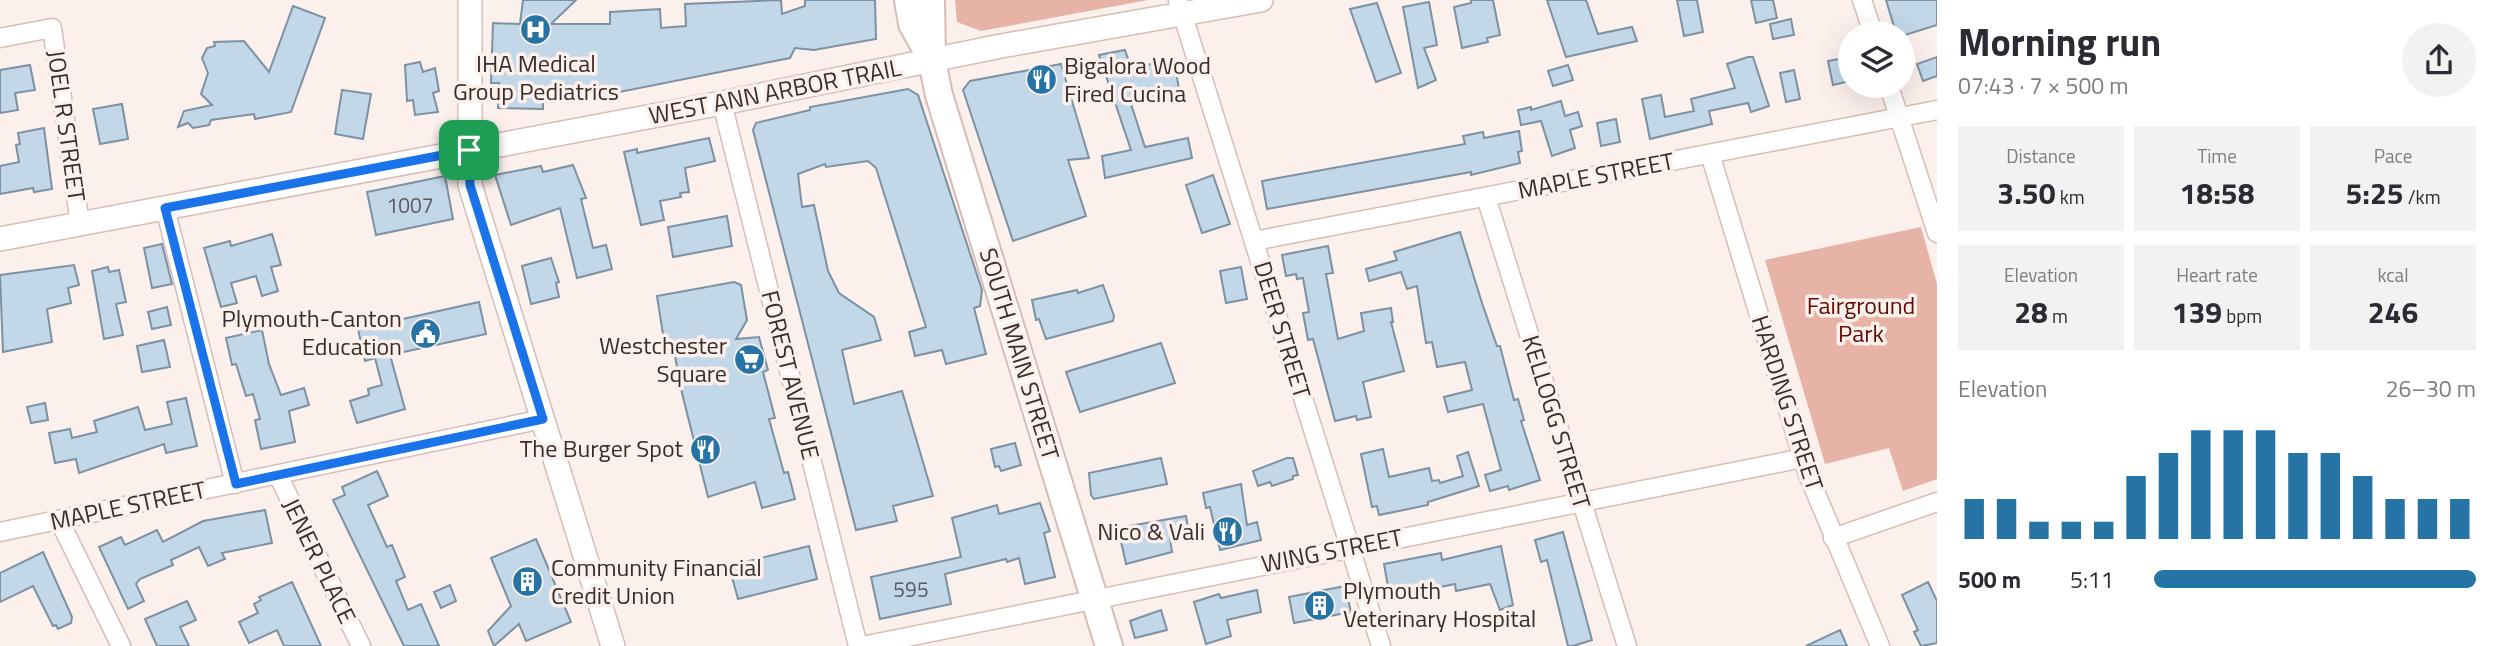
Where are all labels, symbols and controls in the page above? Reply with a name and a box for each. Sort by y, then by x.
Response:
hospital icon: IHA Medical Group Pediatrics [519,13,553,47]
text: Morning run [1958,13,2161,71]
map controls [1838,21,1915,98]
button: layers [1838,21,1915,98]
button: share [2402,23,2476,97]
place label: IHA Medical Group Pediatrics [453,45,619,109]
place label: Bigalora Wood Fired Cucina [1064,47,1211,111]
street label: JOEL R STREET [39,48,95,204]
street label: WEST ANN ARBOR TRAIL [646,49,904,133]
restaurant icon: Bigalora Wood Fired Cucina [1024,63,1058,97]
text: 07:43 · 7 × 500 m [1958,68,2128,103]
pin [439,120,499,180]
icon: arrive [450,131,488,169]
text: Distance [2006,141,2076,170]
text: Time [2197,141,2237,170]
text: Pace [2374,141,2412,170]
street label: MAPLE STREET [1515,142,1677,208]
text: 3.50 [1997,170,2055,216]
text: 18:58 [2180,170,2254,216]
text: 5:25 [2345,170,2404,216]
text: km [2055,182,2085,211]
text: /km [2404,182,2441,211]
house number: 1007 [386,189,434,221]
street label: SOUTH MAIN STREET [971,243,1069,464]
street label: DEER STREET [1245,257,1321,403]
text: Elevation [2004,260,2078,289]
text: Heart rate [2176,260,2258,289]
text: kcal [2377,260,2409,289]
street label: FOREST AVENUE [753,286,829,463]
park label: Fairground Park [1807,287,1915,351]
text: 28 [2014,289,2048,335]
text: 139 [2172,289,2222,335]
text: 246 [2368,289,2418,335]
place label: Plymouth-Canton Education [221,300,402,364]
text: m [2048,301,2068,330]
text: bpm [2222,301,2262,330]
street label: HARDING STREET [1743,310,1833,495]
public building icon: Plymouth-Canton Education [408,316,442,350]
place label: Westchester Square [599,327,727,391]
street label: KELLOGG STREET [1513,331,1601,513]
supermarket icon: Westchester Square [733,343,767,377]
text: Elevation [1958,371,2047,406]
text: 26–30 m [2386,371,2476,406]
place label: The Burger Spot [520,430,684,466]
restaurant icon: The Burger Spot [689,432,723,466]
street label: MAPLE STREET [47,471,209,539]
street label: JENER PLACE [274,492,366,630]
place label: Nico & Vali [1097,513,1205,549]
restaurant icon: Nico & Vali [1211,515,1245,549]
street label: WING STREET [1258,519,1406,581]
place label: Community Financial Credit Union [551,549,762,613]
text: 500 m [1958,562,2021,597]
text: 5:11 [2070,562,2114,597]
building icon: Community Financial Credit Union [511,565,545,599]
place label: Plymouth Veterinary Hospital [1343,572,1536,636]
house number: 595 [893,573,929,605]
building icon: Plymouth Veterinary Hospital [1303,588,1337,622]

